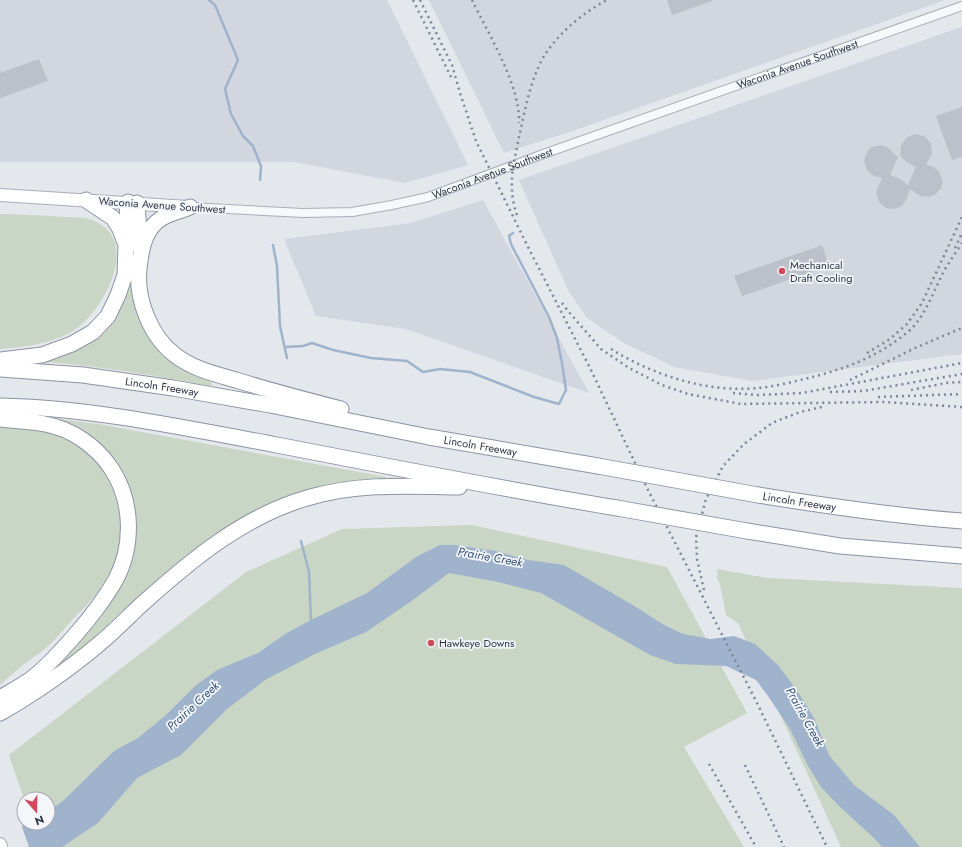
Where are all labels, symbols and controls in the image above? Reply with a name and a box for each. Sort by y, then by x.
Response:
street label: Waconia Avenue Southwest [734,35,860,93]
street label: Waconia Avenue Southwest [429,143,555,203]
street label: Waconia Avenue Southwest [98,193,226,217]
place label: Mechanical Draft Cooling [790,257,853,286]
marker: Mechanical Draft Cooling [777,266,787,276]
street label: Lincoln Freeway [124,373,200,400]
street label: Lincoln Freeway [443,432,518,460]
street label: Lincoln Freeway [762,488,837,515]
water label: Prairie Creek [456,542,525,572]
place label: Hawkeye Downs [439,635,515,651]
marker: Hawkeye Downs [426,638,436,648]
water label: Prairie Creek [163,677,224,735]
water label: Prairie Creek [781,684,829,751]
north arrow [16,791,56,831]
text: N [33,811,46,829]

